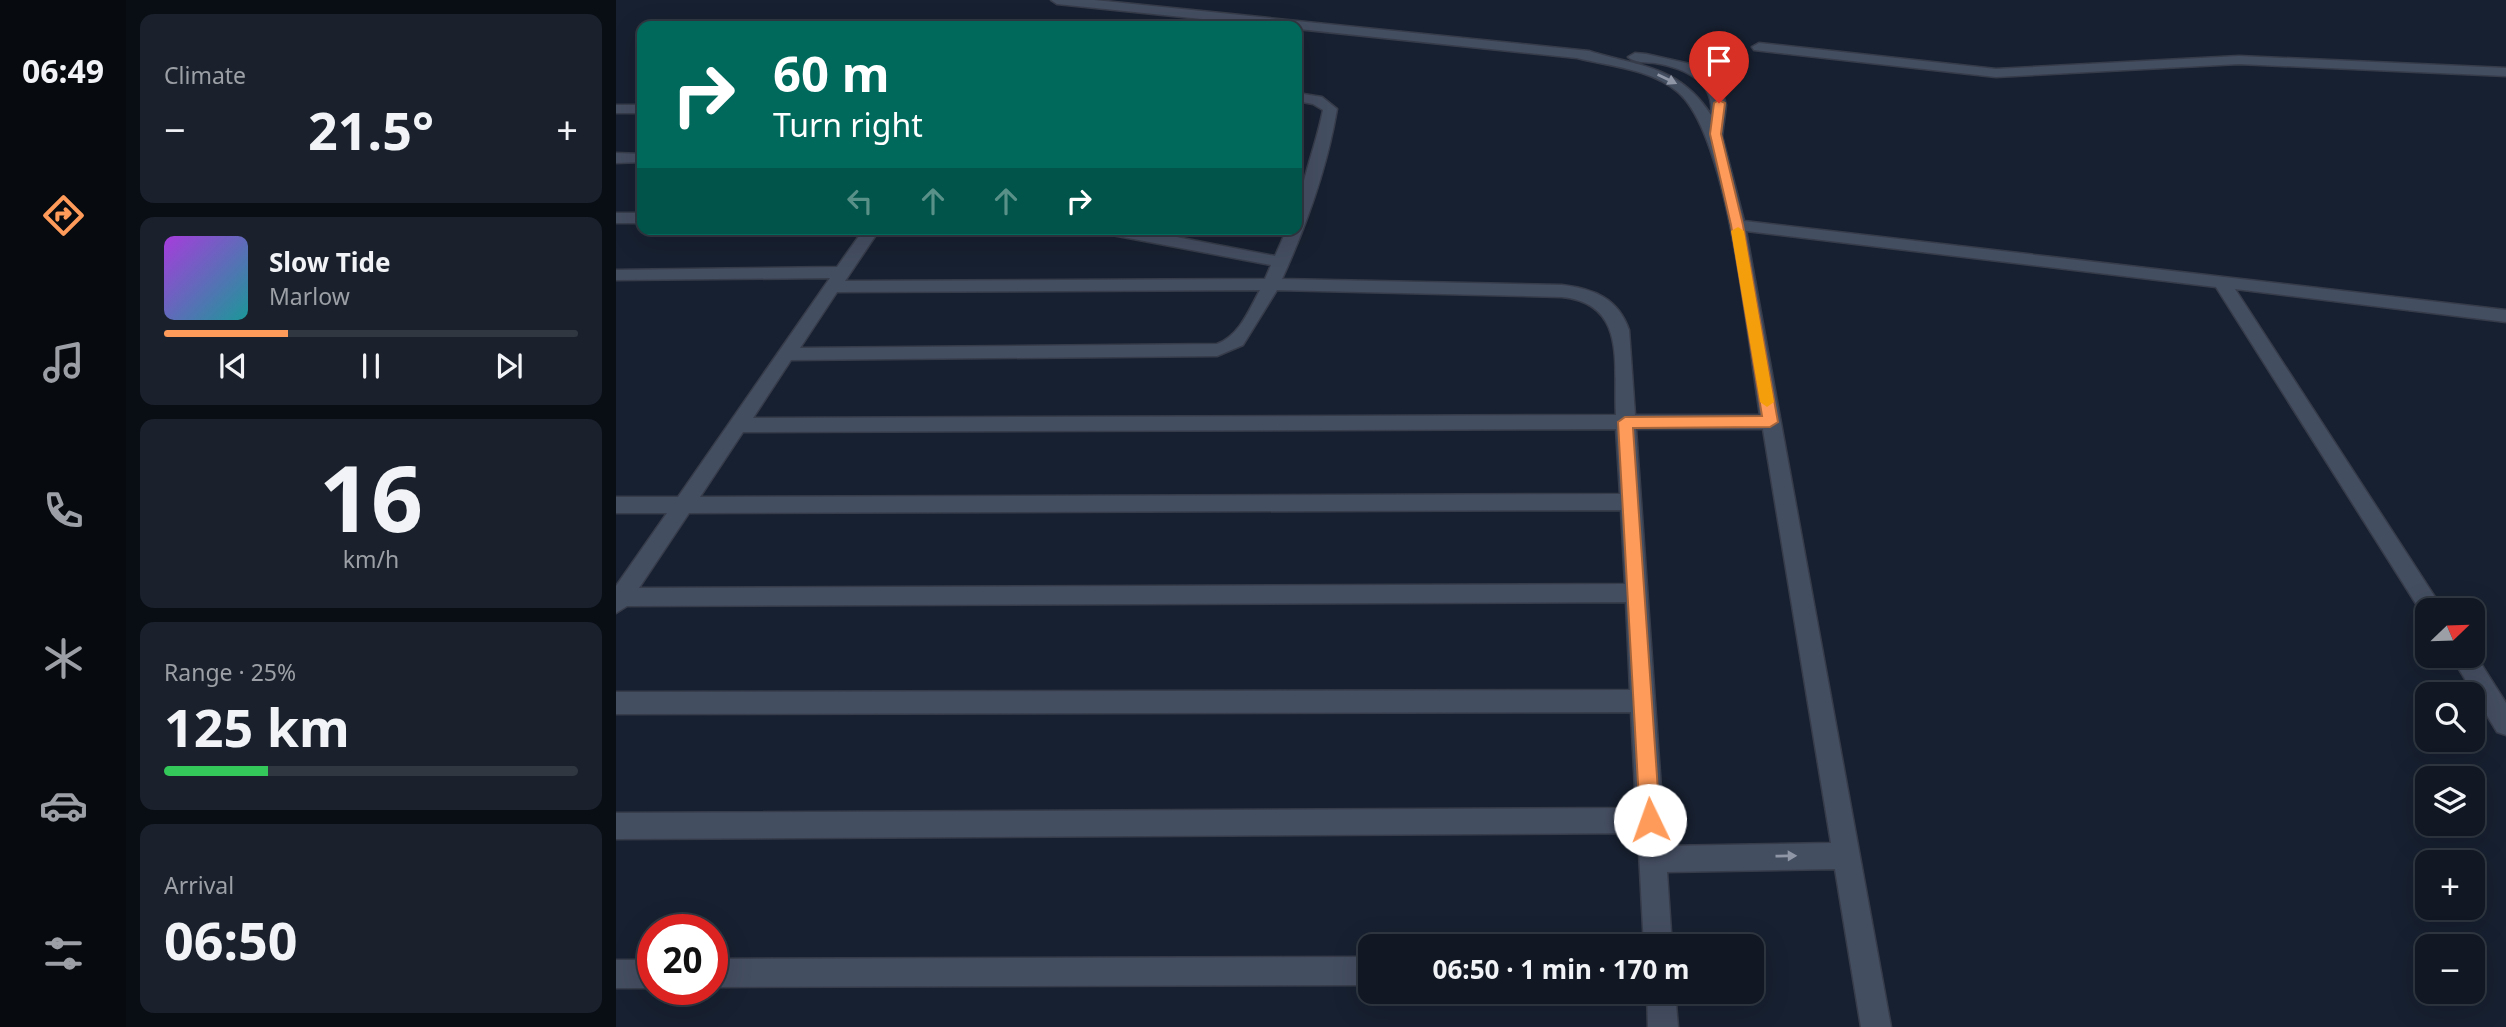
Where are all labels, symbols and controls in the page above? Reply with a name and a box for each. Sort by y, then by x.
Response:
pin [1689,31,1749,103]
text: 60 m [773,40,890,106]
icon: arrive [1700,42,1738,80]
text: 06:49 [22,49,104,92]
icon: right [658,49,749,140]
text: Climate [164,59,246,91]
one-way arrow [1657,73,1677,85]
text: 21.5° [308,94,434,165]
text: − [164,103,186,155]
text: + [556,103,578,155]
text: Turn right [773,103,923,146]
icon: left [841,182,879,220]
icon: ahead [914,182,952,220]
icon: ahead [987,182,1025,220]
icon: right [1060,182,1098,220]
icon: directions [39,191,88,240]
text: Slow Tide [269,244,391,280]
text: Marlow [269,280,350,312]
icon: music [39,338,88,387]
icon: previous [214,347,252,385]
icon: pause [352,347,390,385]
icon: next [490,347,528,385]
text: 16 [319,435,423,559]
icon: phone [39,486,88,535]
text: km/h [343,543,399,575]
north arrow [2415,598,2485,668]
map controls [2415,598,2485,1004]
icon: climate [39,634,88,683]
text: Range · 25% [164,656,296,688]
button: search [2415,682,2485,752]
text: 125 km [164,691,350,762]
button: layers [2415,766,2485,836]
icon: car [39,781,88,830]
position arrow [1613,783,1687,857]
button: + [2415,850,2485,920]
one-way arrow [1775,851,1797,862]
text: Arrival [164,869,234,901]
text: 06:50 [164,904,298,975]
speed limit sign: 20 [637,914,728,1005]
icon: filters [39,929,88,978]
button: − [2415,934,2485,1004]
text: 06:50 · 1 min · 170 m [1433,951,1689,987]

